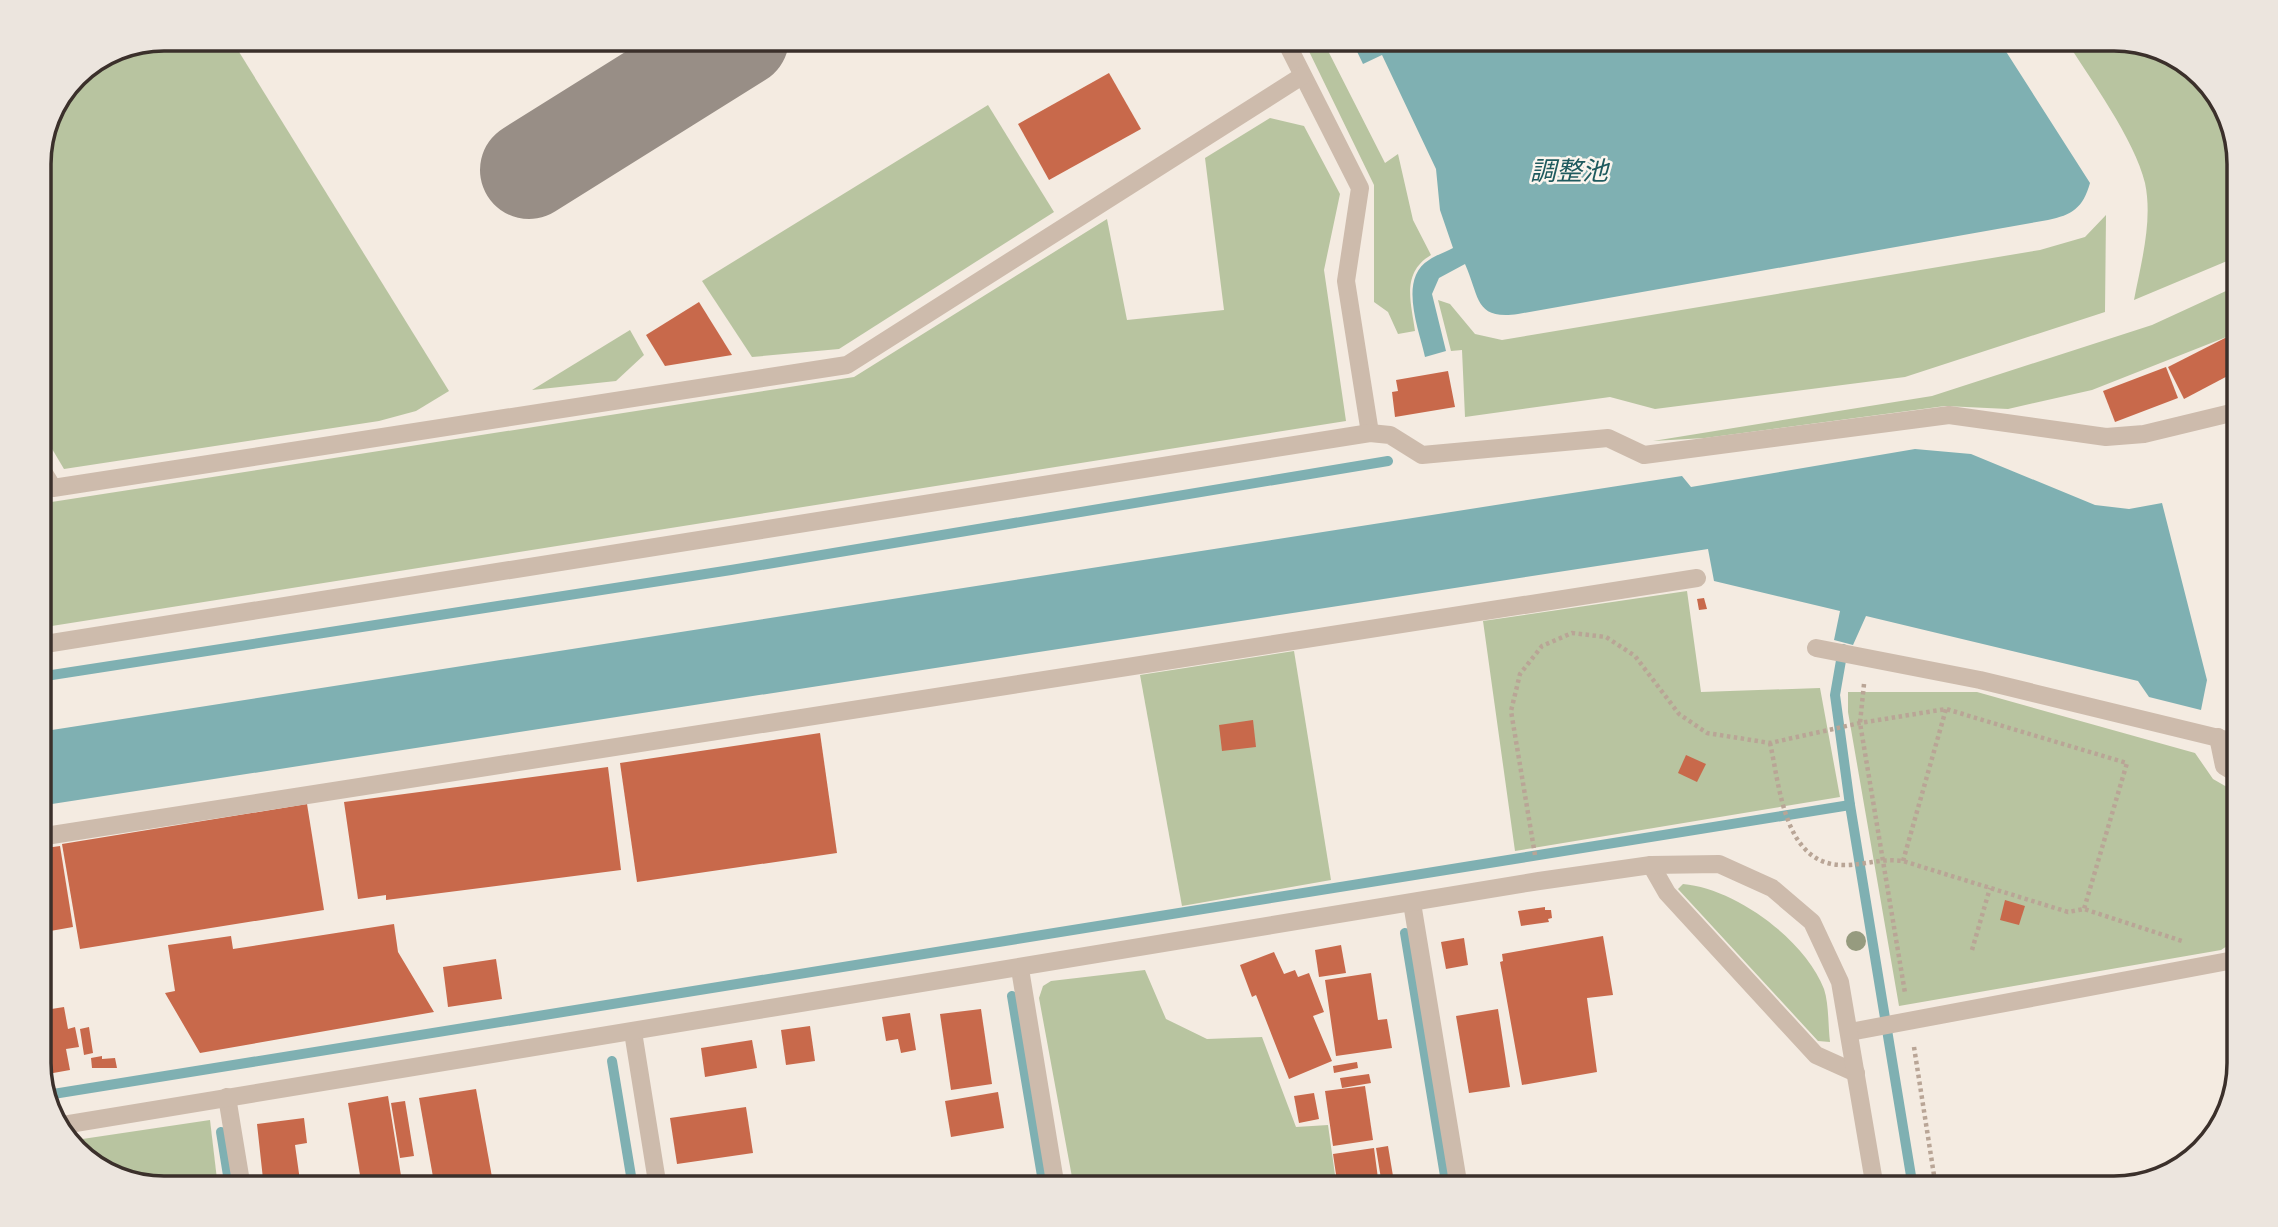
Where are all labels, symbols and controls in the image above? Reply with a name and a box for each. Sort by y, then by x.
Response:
water label: 調整池 [1530,156,1611,186]

